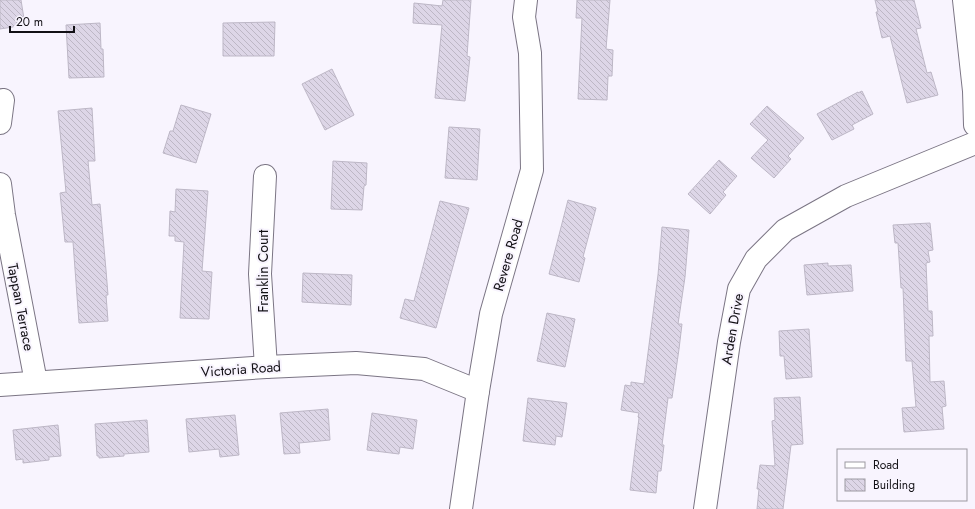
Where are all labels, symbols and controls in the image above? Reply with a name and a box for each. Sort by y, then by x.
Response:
scale bar [10,8,74,34]
text: 20 m [16,13,43,31]
street label: Revere Road [488,217,528,293]
street label: Franklin Court [253,229,273,312]
street label: Tappan Terrace [3,262,39,352]
street label: Arden Drive [716,292,748,366]
street label: Victoria Road [200,356,282,382]
legend [837,449,967,501]
text: Road [873,456,899,474]
text: Building [873,476,915,494]

